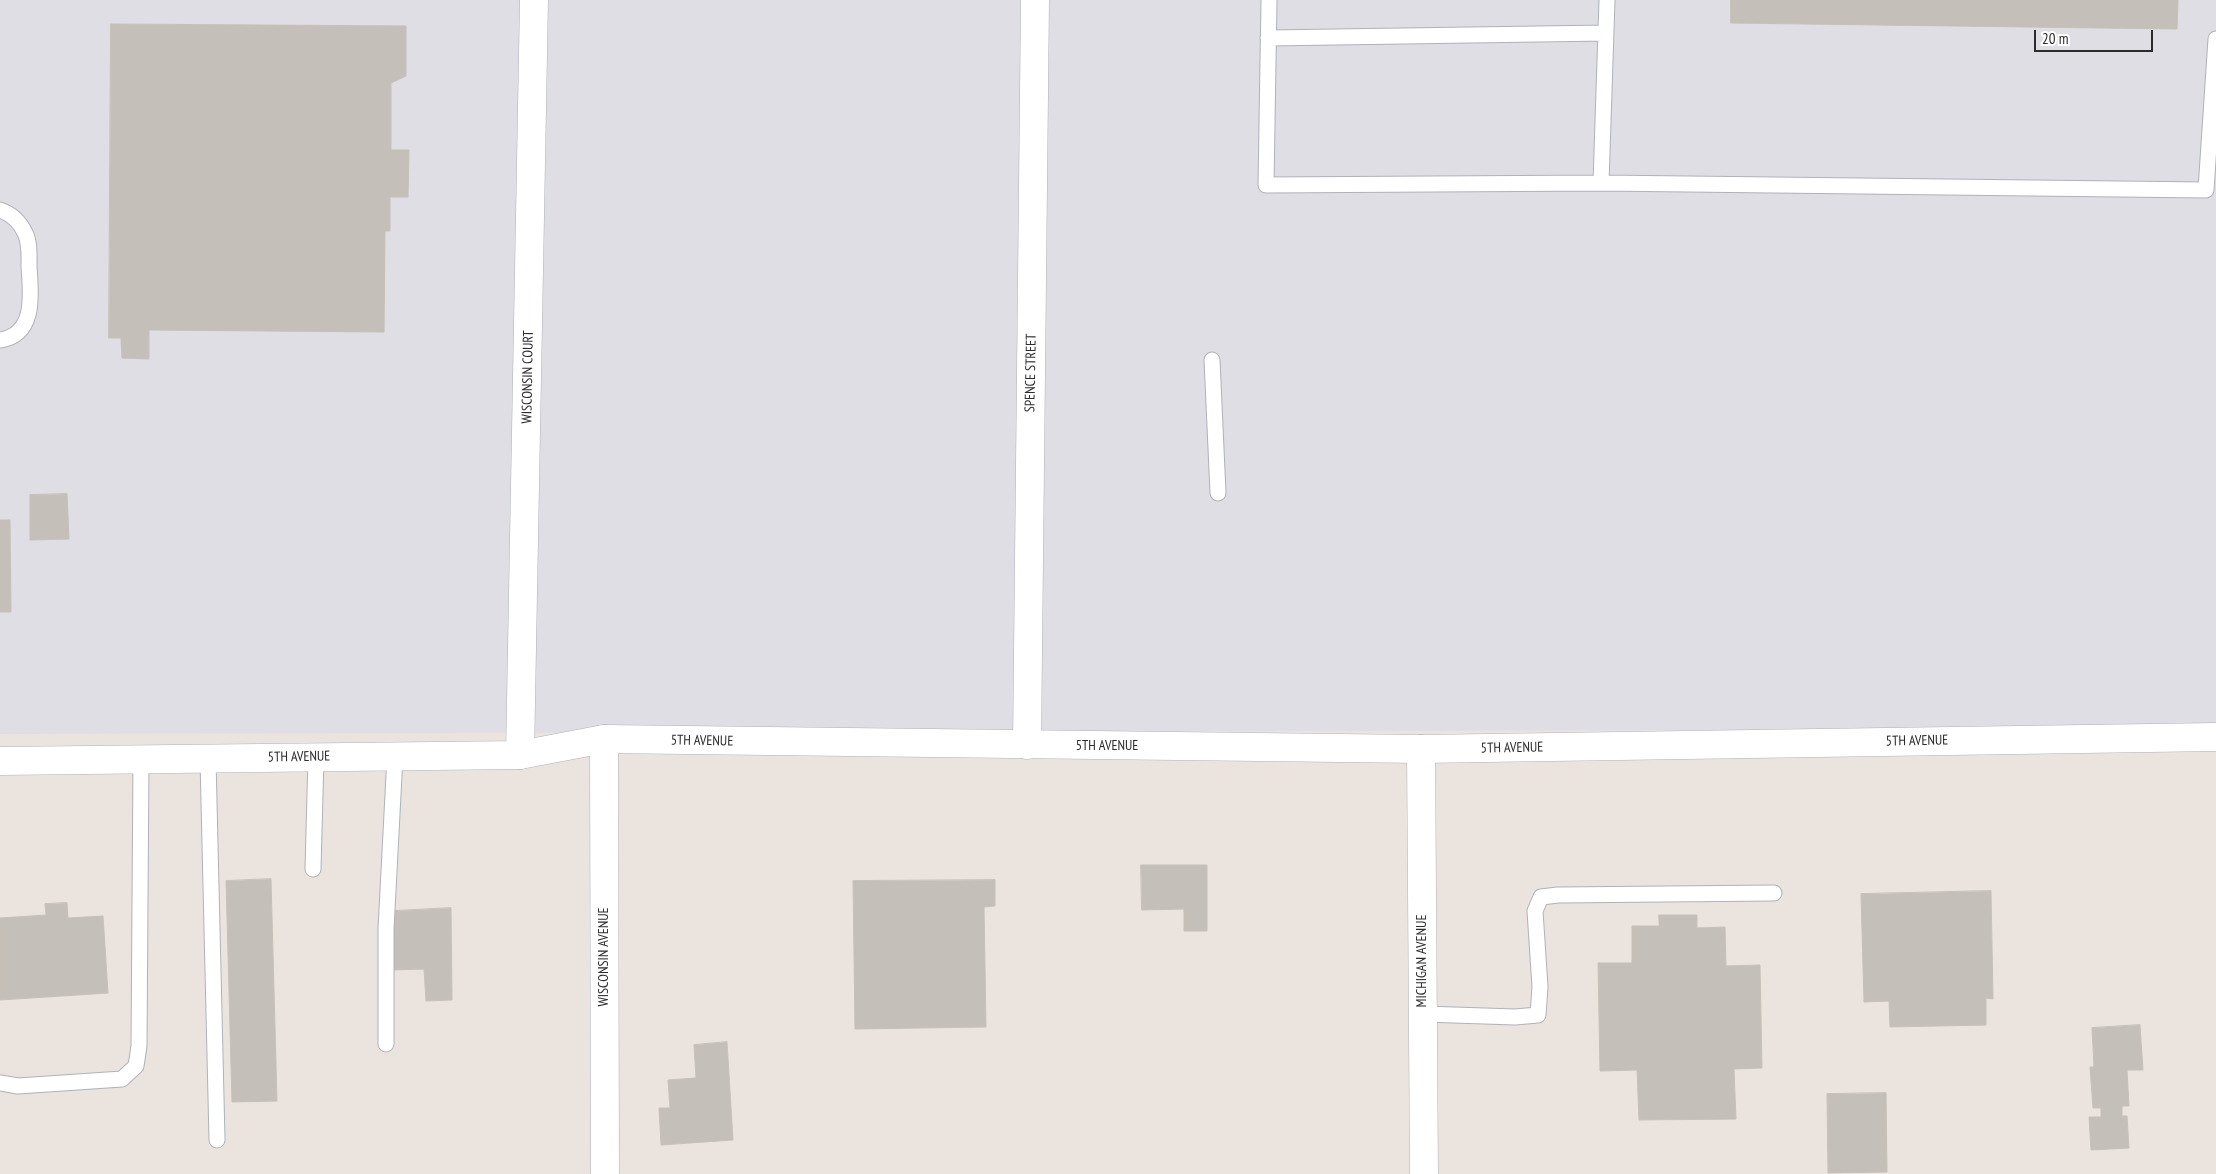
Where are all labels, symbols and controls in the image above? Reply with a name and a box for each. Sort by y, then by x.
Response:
scale bar [2036,20,2155,52]
text: 20 m [2042,29,2068,48]
street label: WISCONSIN COURT [519,330,537,424]
street label: SPENCE STREET [1022,334,1040,412]
street label: 5TH AVENUE [671,732,733,750]
street label: 5TH AVENUE [1886,732,1948,750]
street label: 5TH AVENUE [1076,738,1138,754]
street label: 5TH AVENUE [1481,739,1543,757]
street label: 5TH AVENUE [268,748,330,766]
street label: WISCONSIN AVENUE [596,907,612,1007]
street label: MICHIGAN AVENUE [1414,915,1430,1007]

